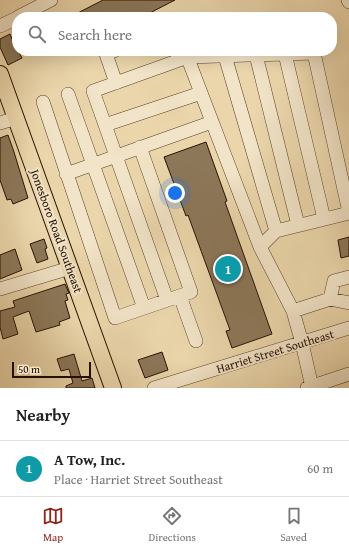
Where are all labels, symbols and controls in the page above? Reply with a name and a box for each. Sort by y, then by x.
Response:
search box [12,12,337,56]
icon: search [26,23,48,45]
text: Search here [58,24,132,45]
street label: Jonesboro Road Southeast [26,165,88,296]
your location [165,183,185,203]
pin: 1 [215,254,241,284]
street label: Harriet Street Southeast [214,325,337,377]
scale bar [12,360,91,379]
text: 50 m [18,361,40,377]
text: Nearby [16,402,70,427]
text: A Tow, Inc. [54,449,125,470]
text: 1 [26,459,32,478]
text: 60 m [307,459,333,478]
text: Place · Harriet Street Southeast [54,470,223,489]
tab: Map [42,505,64,545]
tab: Directions [149,505,196,545]
tab: Saved [280,505,307,545]

